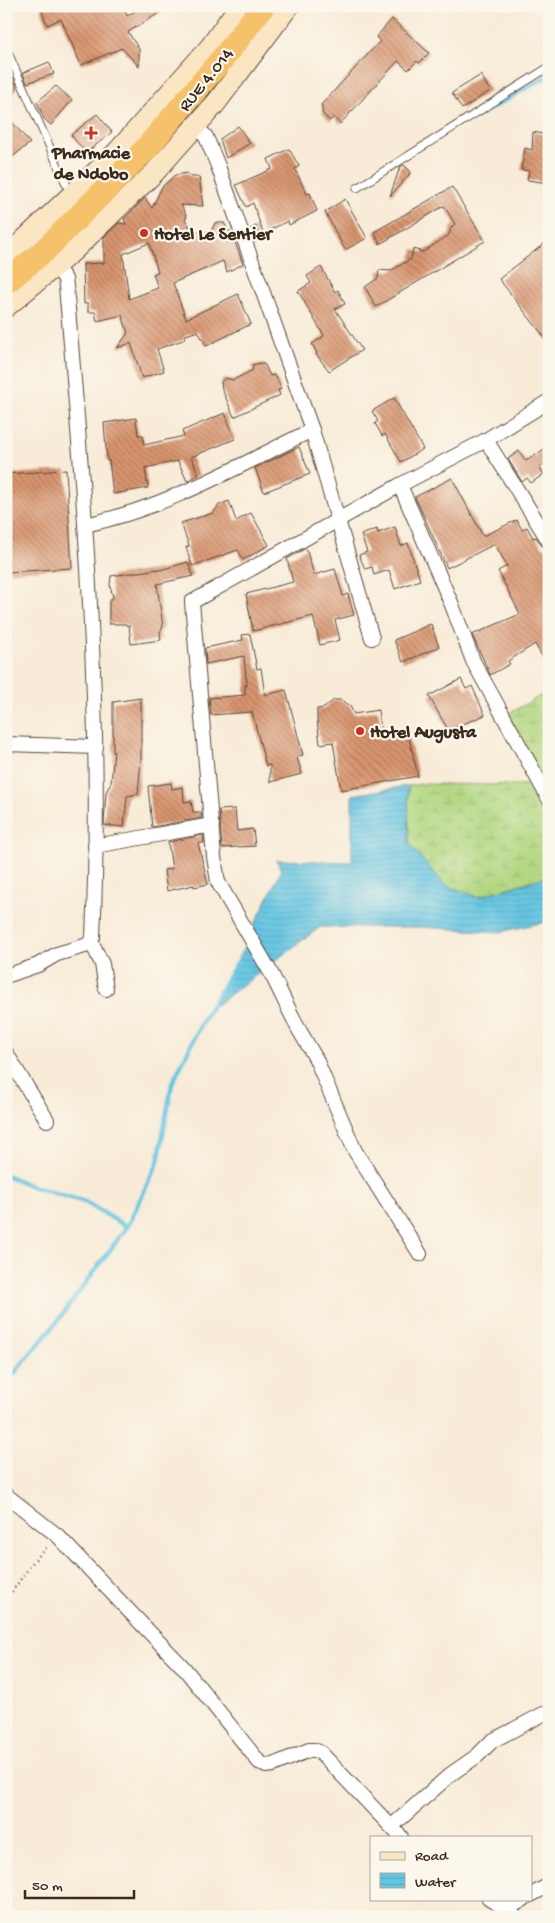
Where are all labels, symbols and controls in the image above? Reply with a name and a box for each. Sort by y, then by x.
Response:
street label: RUE 4.014 [175,44,239,117]
marker: Pharmacie de Ndobo [85,127,97,139]
place label: Pharmacie de Ndobo [51,144,131,186]
place label: Hotel Le Sentier [154,225,274,246]
marker: Hotel Le Sentier [138,227,150,239]
place label: Hotel Augusta [370,723,477,744]
marker: Hotel Augusta [354,725,366,737]
legend [370,1836,532,1900]
text: Road [415,1848,449,1866]
scale bar [25,1868,134,1900]
text: Water [415,1874,457,1892]
text: 50 m [32,1878,63,1896]

